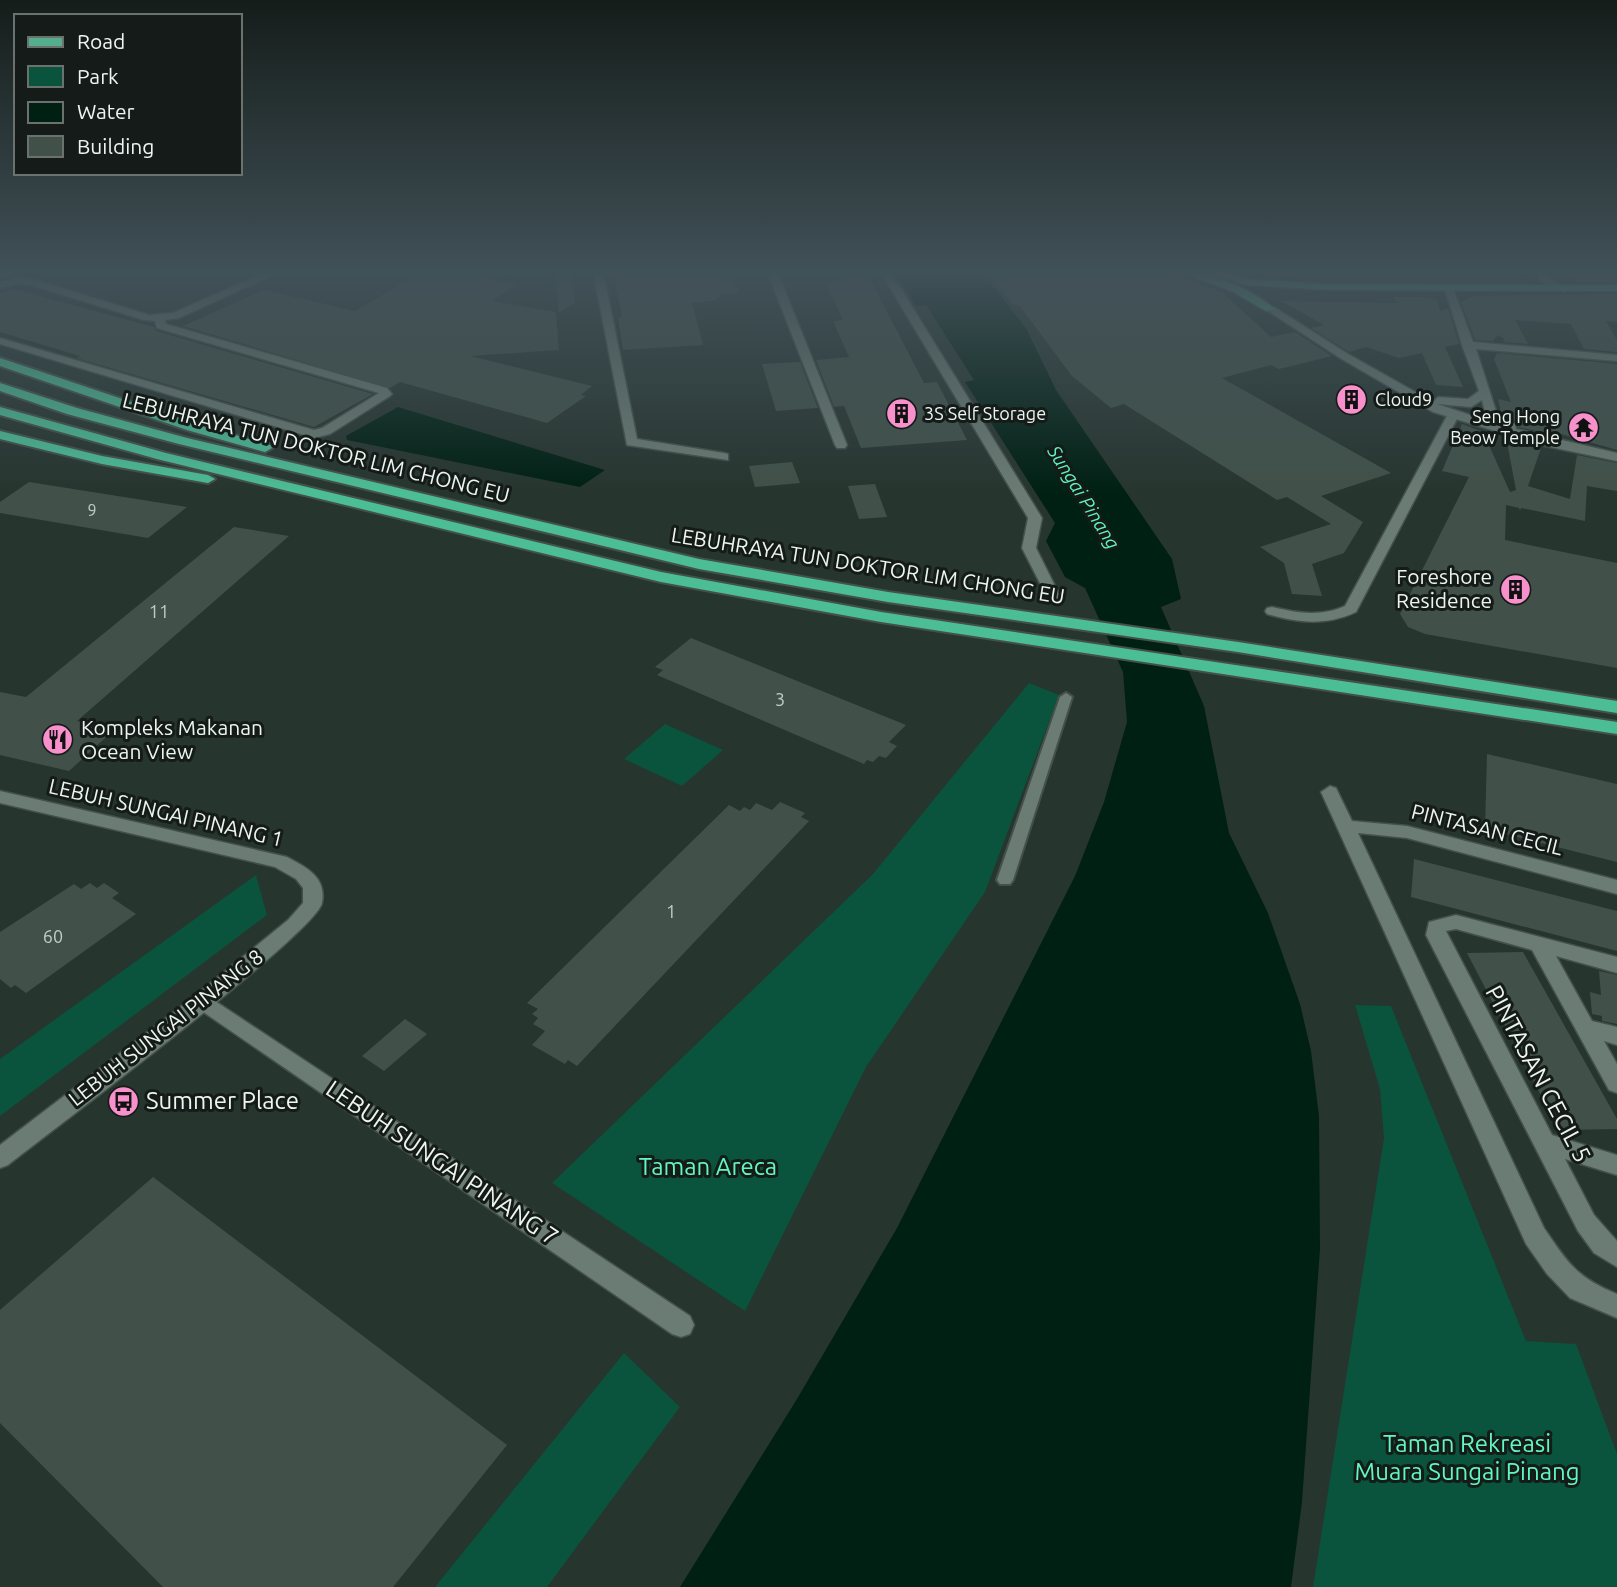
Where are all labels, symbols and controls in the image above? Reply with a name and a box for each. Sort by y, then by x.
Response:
legend [14,14,242,175]
text: Road [77,29,125,53]
text: Park [77,64,119,88]
text: Water [77,99,135,123]
text: Building [77,134,154,158]
building icon: Cloud9 [1335,383,1369,417]
street label: LEBUHRAYA TUN DOKTOR LIM CHONG EU [120,387,512,507]
place label: Cloud9 [1375,389,1432,409]
building icon: 3S Self Storage [884,397,918,431]
place label: 3S Self Storage [924,403,1046,423]
place label: Seng Hong Beow Temple [1450,406,1560,447]
temple icon: Seng Hong Beow Temple [1566,410,1600,444]
water label: Sungai Pinang [1043,440,1125,553]
house number: 9 [87,501,97,519]
street label: LEBUHRAYA TUN DOKTOR LIM CHONG EU [670,522,1067,608]
place label: Foreshore Residence [1396,564,1492,612]
building icon: Foreshore Residence [1498,572,1532,606]
house number: 11 [149,601,169,621]
house number: 3 [775,689,785,709]
place label: Kompleks Makanan Ocean View [81,715,263,763]
restaurant icon: Kompleks Makanan Ocean View [41,723,75,757]
street label: LEBUH SUNGAI PINANG 1 [47,773,286,851]
street label: PINTASAN CECIL [1409,799,1566,860]
house number: 1 [666,901,676,921]
house number: 60 [43,926,63,946]
street label: LEBUH SUNGAI PINANG 8 [63,944,267,1110]
street label: PINTASAN CECIL 5 [1480,981,1596,1167]
street label: LEBUH SUNGAI PINANG 7 [321,1075,563,1250]
bus stop icon: Summer Place [106,1084,140,1118]
place label: Summer Place [146,1087,299,1114]
park label: Taman Areca [639,1153,777,1180]
park label: Taman Rekreasi Muara Sungai Pinang [1355,1430,1579,1485]

